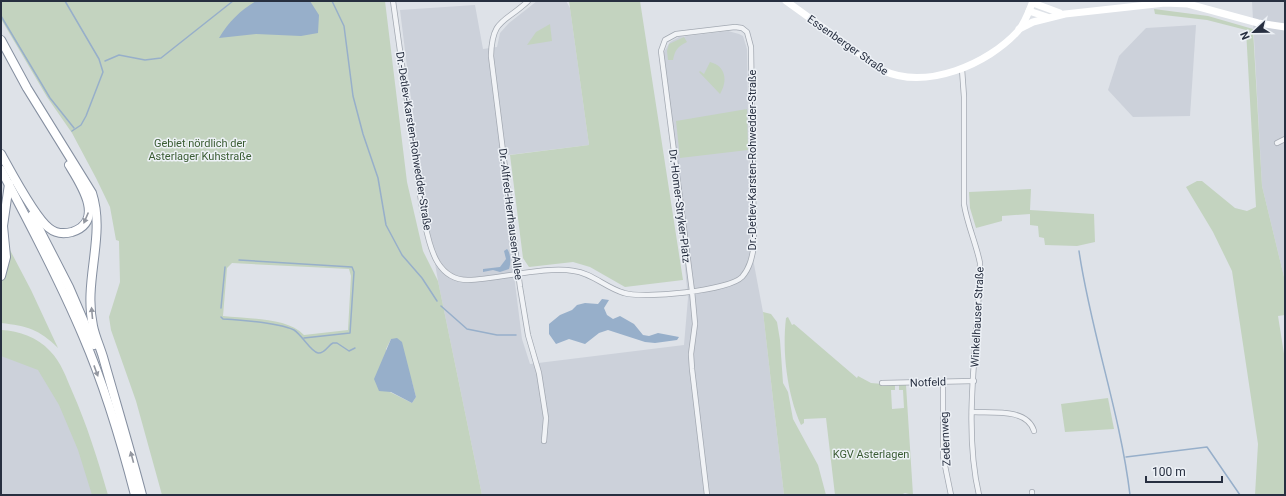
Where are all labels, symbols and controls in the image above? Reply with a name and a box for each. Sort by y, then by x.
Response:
north arrow [1234,12,1274,52]
street label: Essenberger Straße [805,13,891,78]
text: N [1238,29,1253,42]
street label: Dr.-Detlev-Karsten-Rohwedder-Straße [393,51,434,232]
street label: Dr.-Detlev-Karsten-Rohwedder-Straße [746,69,759,250]
park label: Gebiet nördlich der Asterlager Kuhstraße [148,137,252,163]
street label: Dr.-Alfred-Herrhausen-Allee [496,147,525,281]
street label: Dr.-Homer-Stryker-Platz [666,148,693,264]
one-way arrow [83,212,89,223]
street label: Winkelhauser Straße [968,266,987,368]
one-way arrow [88,307,95,319]
one-way arrow [94,366,100,378]
street label: Notfeld [910,375,946,390]
street label: Zedernweg [938,411,953,466]
park label: KGV Asterlagen [833,448,909,461]
one-way arrow [129,451,135,463]
scale bar [1146,458,1222,484]
text: 100 m [1152,465,1186,479]

